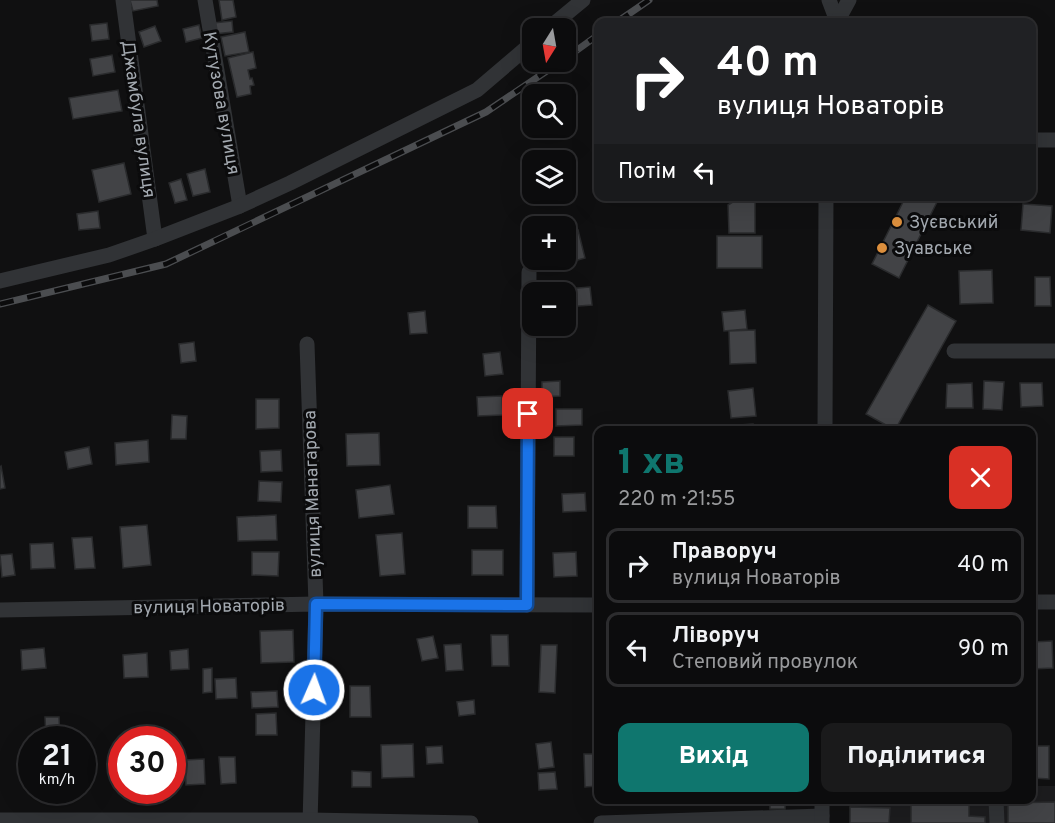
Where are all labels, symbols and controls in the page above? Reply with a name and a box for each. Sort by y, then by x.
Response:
north arrow [522,18,576,72]
map controls [522,18,576,336]
street label: Кутузова вулиця [197,30,244,177]
text: 40 m [717,38,819,91]
street label: Джамбула вулиця [115,39,160,200]
icon: right [618,42,696,120]
button: search [522,84,576,138]
text: вулиця Новаторів [717,90,945,124]
button: layers [522,150,576,204]
icon: left [688,156,721,189]
text: Потім [618,159,676,186]
place label: Зуєвський [909,212,998,235]
marker: Зуєвський [890,215,904,229]
button: + [522,216,576,270]
place label: Зуавське [894,238,972,261]
marker: Зуавське [875,241,889,255]
button: − [522,282,576,336]
pin [502,388,553,439]
icon: arrive [511,397,544,430]
street label: вулиця Манагарова [299,410,328,578]
text: 1 хв [618,441,685,487]
button: close [949,446,1012,509]
text: 220 m · 21:55 [618,487,735,513]
text: Праворуч [672,539,777,566]
icon: right [621,549,654,582]
text: 40 m [957,552,1009,579]
text: вулиця Новаторів [672,566,841,592]
street label: вулиця Новаторів [133,595,285,620]
text: Ліворуч [672,623,760,650]
icon: left [621,633,654,666]
text: 90 m [958,636,1009,663]
text: Степовий провулок [672,650,858,676]
position arrow [282,658,346,722]
button: Вихід [618,723,809,792]
button: Поділитися [821,723,1012,792]
speed limit sign: 30 [108,726,186,804]
text: 21 [42,739,72,776]
text: km/h [39,771,75,790]

